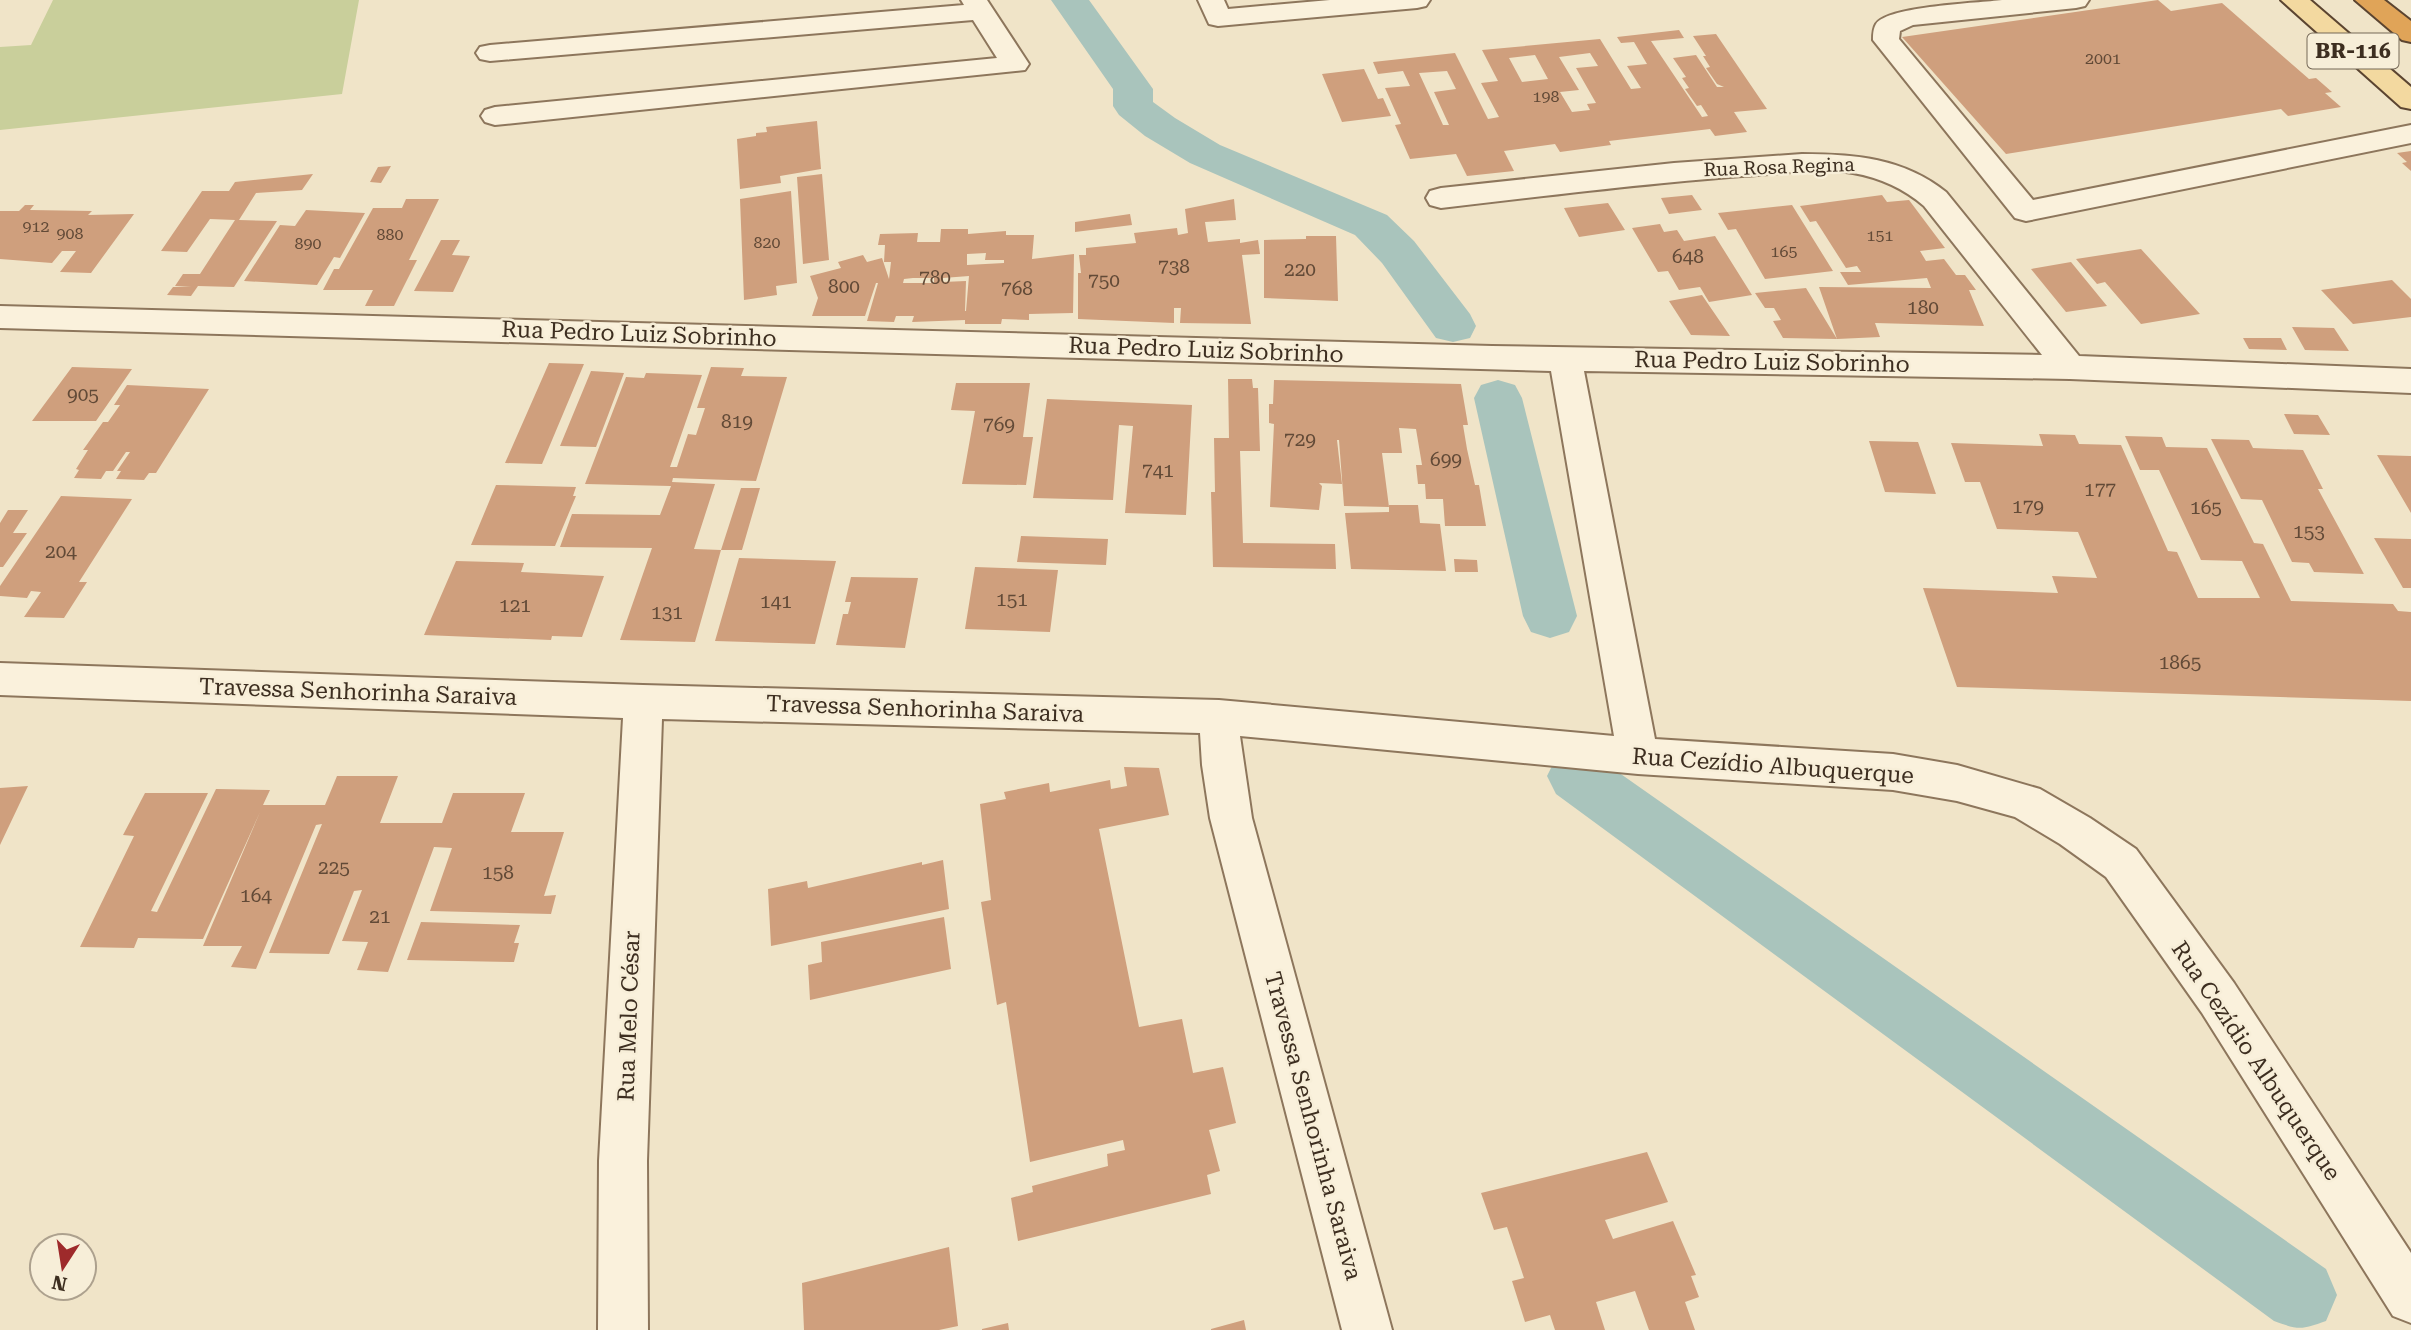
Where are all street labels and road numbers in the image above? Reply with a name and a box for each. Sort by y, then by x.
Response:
road number: BR-116 [2308,34,2398,68]
street label: Rua Rosa Regina [1703,153,1856,181]
street label: Rua Pedro Luiz Sobrinho [501,316,777,352]
street label: Rua Pedro Luiz Sobrinho [1068,332,1344,368]
street label: Rua Pedro Luiz Sobrinho [1634,346,1910,378]
street label: Travessa Senhorinha Saraiva [199,673,518,711]
street label: Travessa Senhorinha Saraiva [766,690,1085,728]
street label: Rua Cezídio Albuquerque [1631,743,1915,789]
street label: Rua Melo César [613,930,645,1102]
street label: Rua Cezídio Albuquerque [2166,936,2346,1186]
street label: Travessa Senhorinha Saraiva [1259,969,1367,1284]

